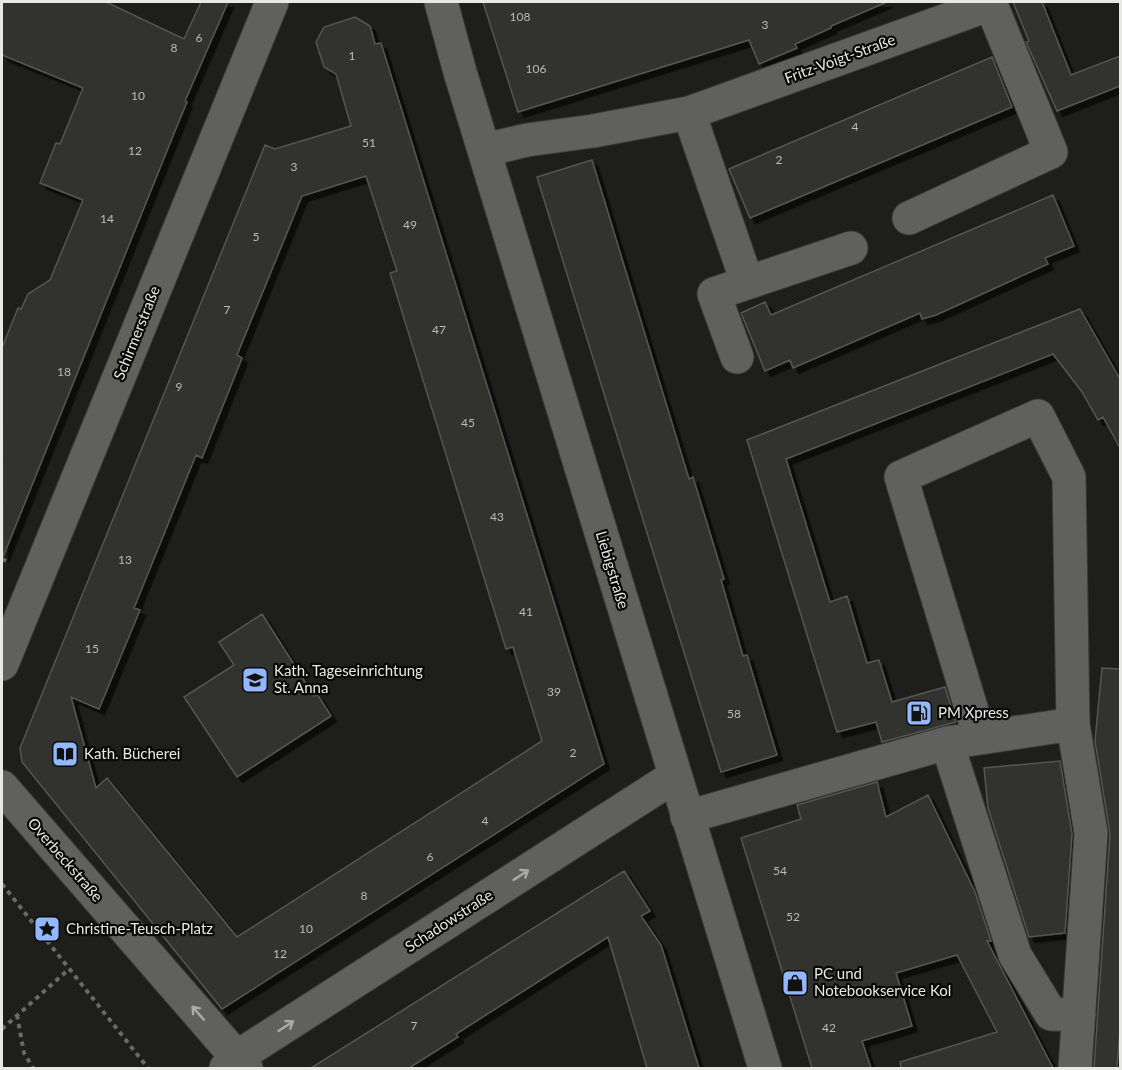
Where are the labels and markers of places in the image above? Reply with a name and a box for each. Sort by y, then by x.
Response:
place label: Kath. Tageseinrichtung St. Anna [274,661,423,696]
school or university icon: Kath. Tageseinrichtung St. Anna [240,665,270,695]
fuel station icon: PM Xpress [904,698,934,728]
place label: PM Xpress [938,703,1009,721]
library icon: Kath. Bücherei [50,739,80,769]
place label: Kath. Bücherei [84,744,180,762]
place icon: Christine-Teusch-Platz [32,914,62,944]
place label: Christine-Teusch-Platz [66,919,213,937]
place label: PC und Notebookservice Kol [814,964,951,999]
shop icon: PC und Notebookservice Kol [780,968,810,998]

